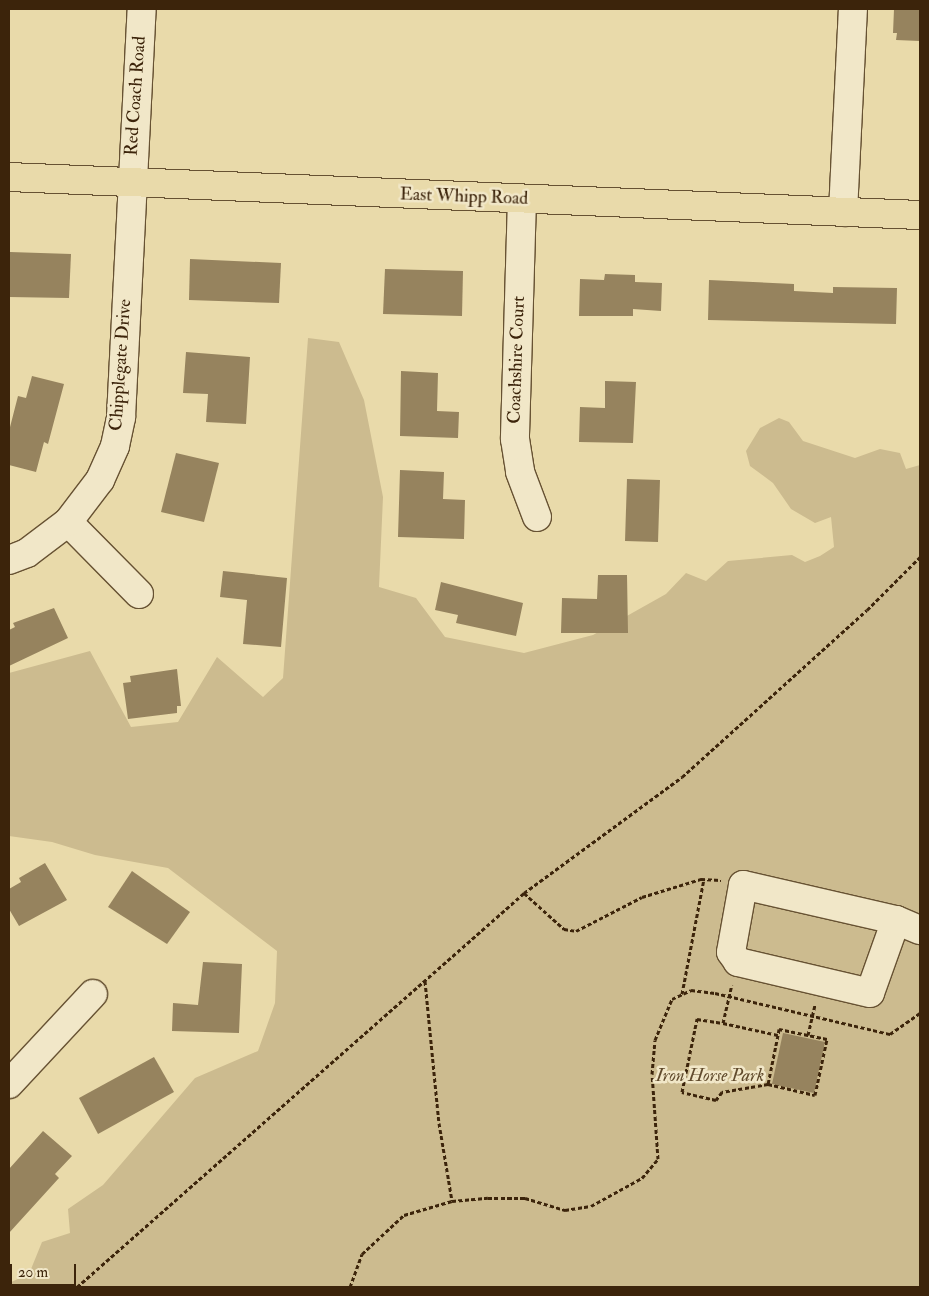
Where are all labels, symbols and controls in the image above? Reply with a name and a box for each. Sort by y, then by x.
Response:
street label: Red Coach Road [121,35,151,157]
street label: East Whipp Road [399,184,529,210]
street label: Coachshire Court [504,296,530,424]
street label: Chipplegate Drive [106,298,136,432]
park label: Iron Horse Park [656,1065,764,1087]
scale bar [12,1254,79,1286]
text: 20 m [18,1263,48,1282]

